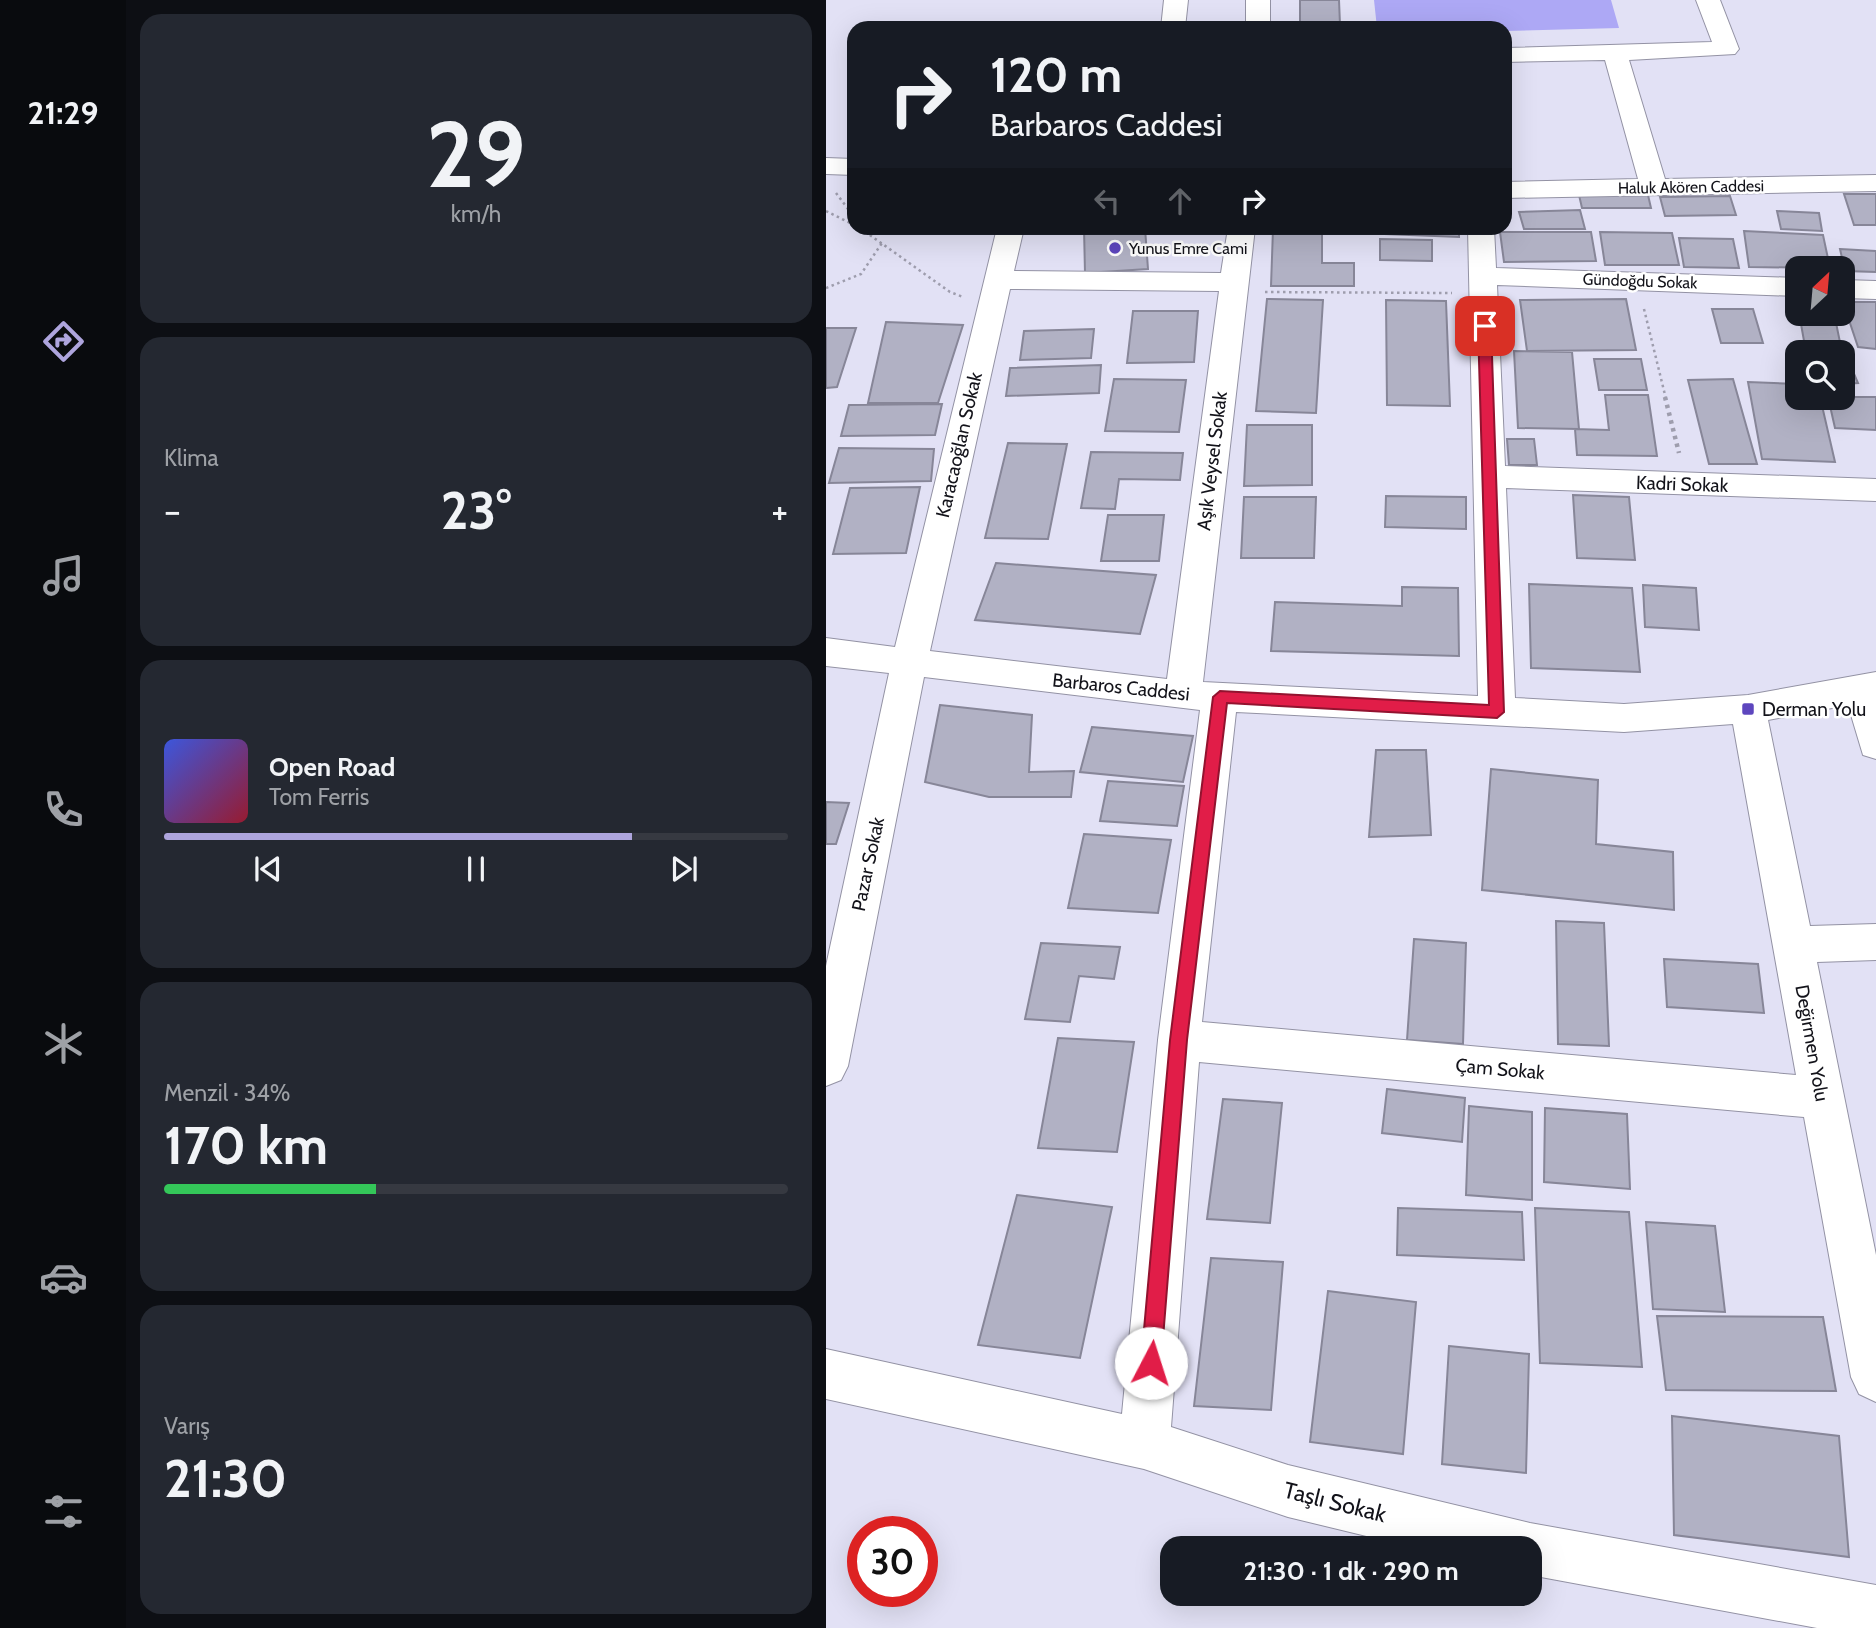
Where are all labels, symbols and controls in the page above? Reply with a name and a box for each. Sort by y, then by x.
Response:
text: 120 m [990,45,1122,104]
icon: right [875,49,966,140]
text: 21:29 [28,93,98,132]
text: 29 [426,99,526,210]
text: Barbaros Caddesi [990,105,1222,144]
street label: Haluk Akören Caddesi [1618,176,1764,198]
icon: left [1088,182,1126,220]
icon: ahead [1161,182,1199,220]
icon: right [1234,182,1272,220]
text: km/h [451,200,501,228]
place label: Yunus Emre Cami [1128,239,1247,258]
marker: Yunus Emre Cami [1107,240,1123,256]
north arrow [1785,256,1855,326]
map controls [1785,256,1855,410]
street label: Gündoğdu Sokak [1582,270,1698,293]
pin [1455,296,1515,356]
icon: arrive [1466,307,1504,345]
icon: directions [39,317,88,366]
button: search [1785,340,1855,410]
street label: Karacaoğlan Sokak [931,370,987,520]
street label: Aşık Veysel Sokak [1192,390,1232,532]
text: Klima [164,444,219,472]
street label: Kadri Sokak [1635,471,1729,497]
text: 23° [441,479,511,542]
text: − [164,487,181,534]
text: + [771,487,788,534]
icon: music [39,551,88,600]
street label: Barbaros Caddesi [1051,668,1191,706]
place label: Derman Yolu [1762,698,1866,721]
marker: Derman Yolu [1740,701,1756,717]
text: Open Road [269,751,395,783]
text: Tom Ferris [269,783,369,811]
icon: phone [39,785,88,834]
street label: Pazar Sokak [847,814,889,913]
icon: previous [249,850,287,888]
icon: pause [457,850,495,888]
icon: next [665,850,703,888]
street label: Değirmen Yolu [1790,983,1834,1103]
icon: climate [39,1019,88,1068]
street label: Çam Sokak [1454,1054,1546,1084]
text: Menzil · 34% [164,1079,290,1107]
text: 170 km [164,1114,328,1177]
icon: car [39,1253,88,1302]
position arrow [1114,1326,1188,1400]
text: Varış [164,1412,210,1440]
text: 21:30 [164,1447,287,1510]
street label: Taşlı Sokak [1281,1476,1390,1528]
icon: filters [39,1487,88,1536]
speed limit sign: 30 [847,1516,938,1607]
text: 21:30 · 1 dk · 290 m [1243,1555,1459,1587]

